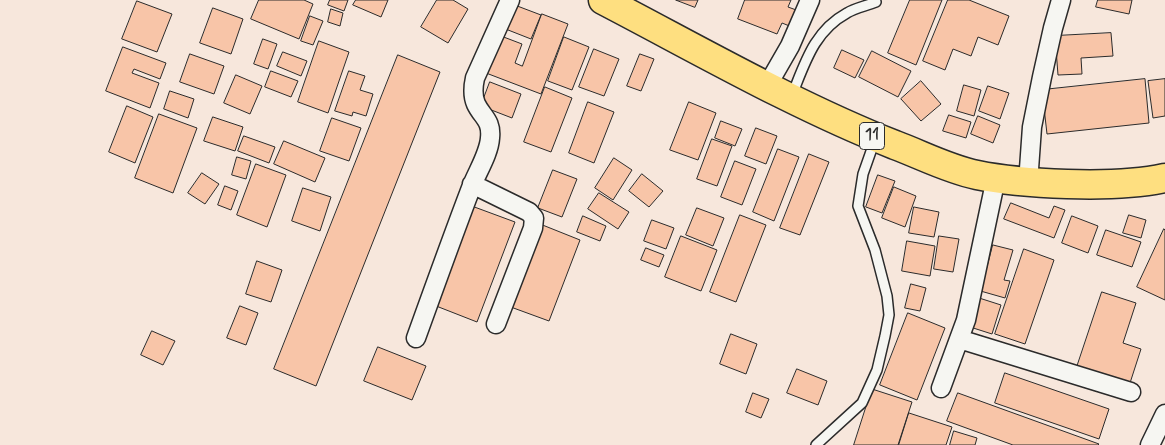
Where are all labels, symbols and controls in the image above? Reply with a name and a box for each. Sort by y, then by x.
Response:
road number: 11 [860,122,884,150]

